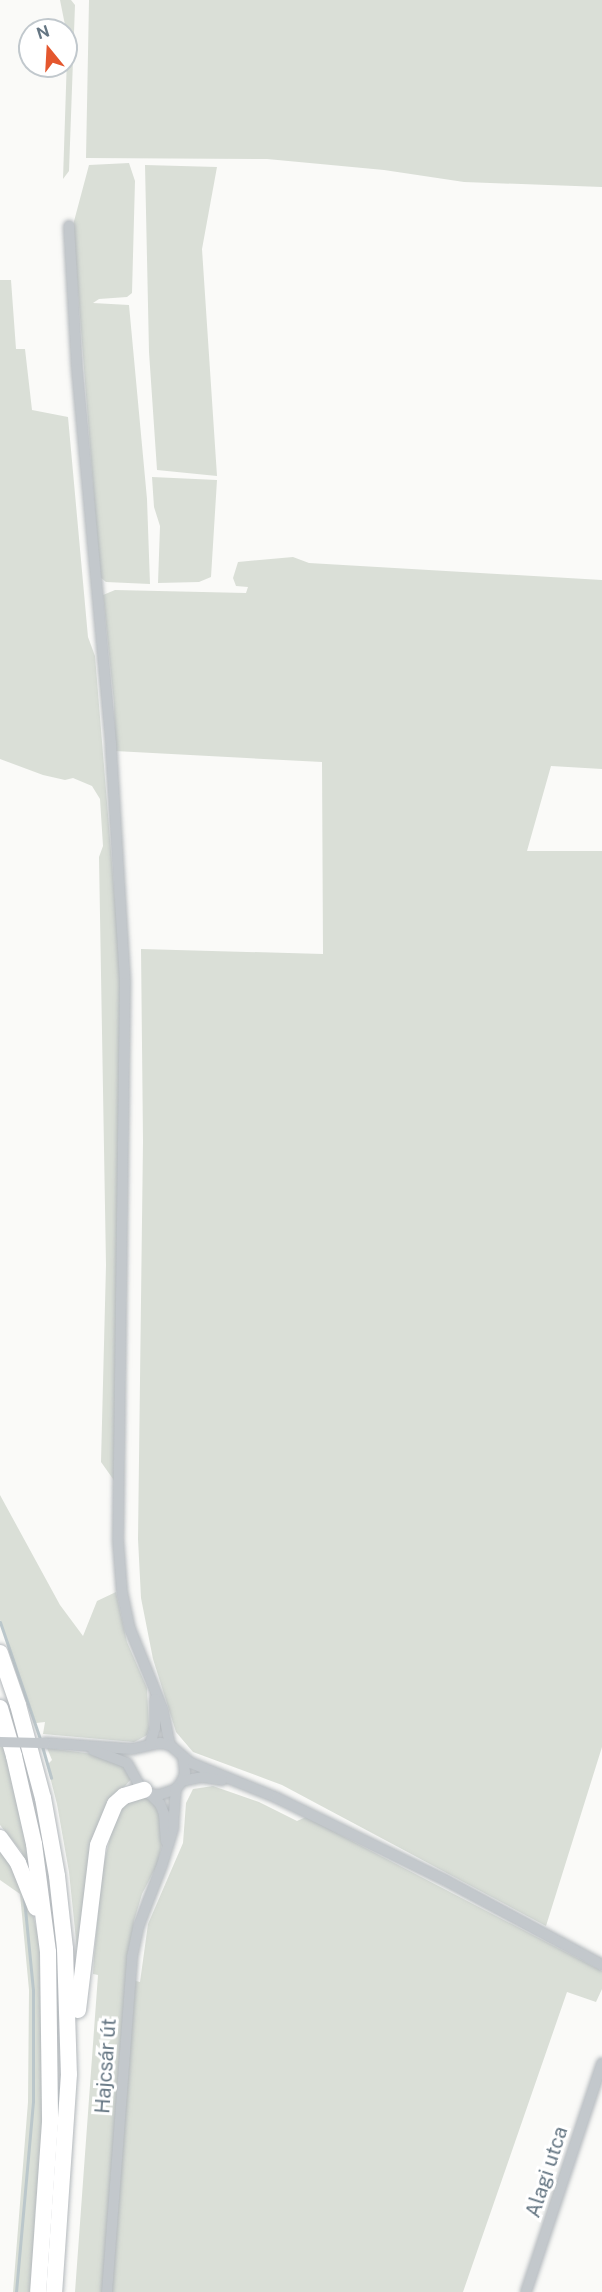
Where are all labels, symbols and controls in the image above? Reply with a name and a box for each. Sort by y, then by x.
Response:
north arrow [18,18,78,78]
text: N [34,21,52,43]
street label: Hajcsár út [91,2017,121,2115]
street label: Alagi utca [521,2123,573,2221]

